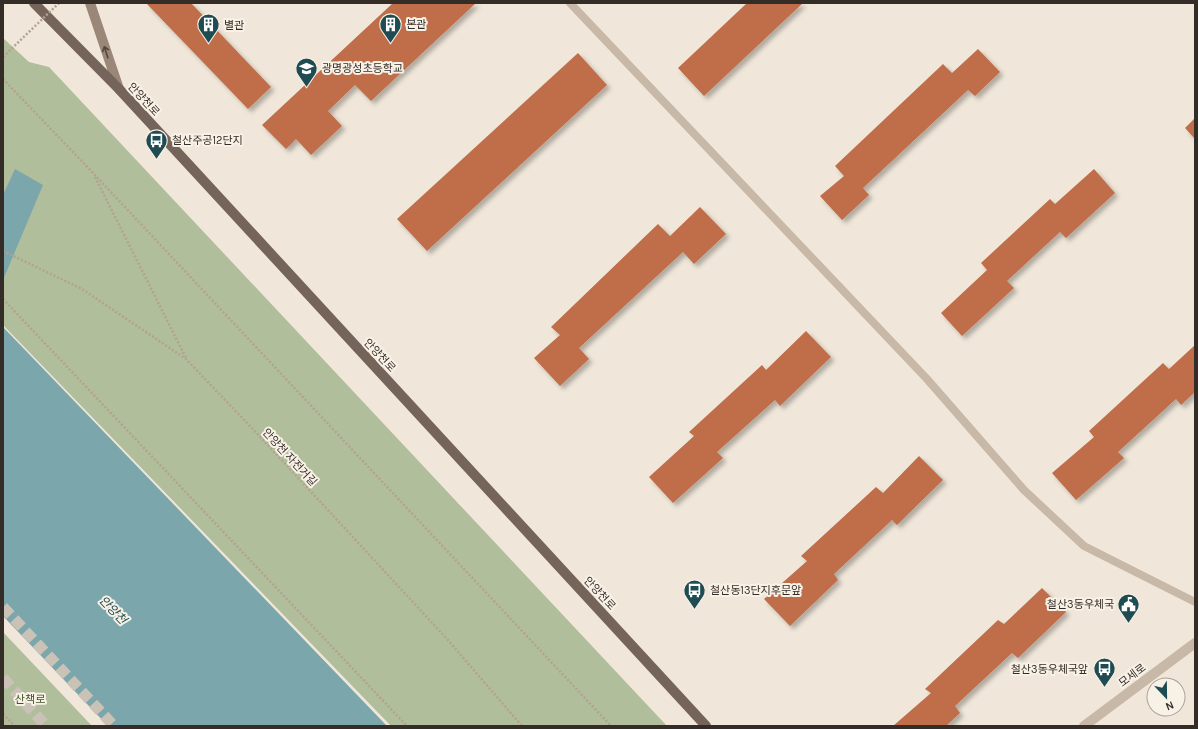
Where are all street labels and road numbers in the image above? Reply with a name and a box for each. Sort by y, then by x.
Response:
street label: 안양천로 [125,80,162,119]
street label: 안양천로 [361,336,398,375]
street label: 안양천 자전거길 [260,426,319,489]
street label: 안양천로 [581,574,618,613]
street label: 모세로 [1116,661,1148,690]

